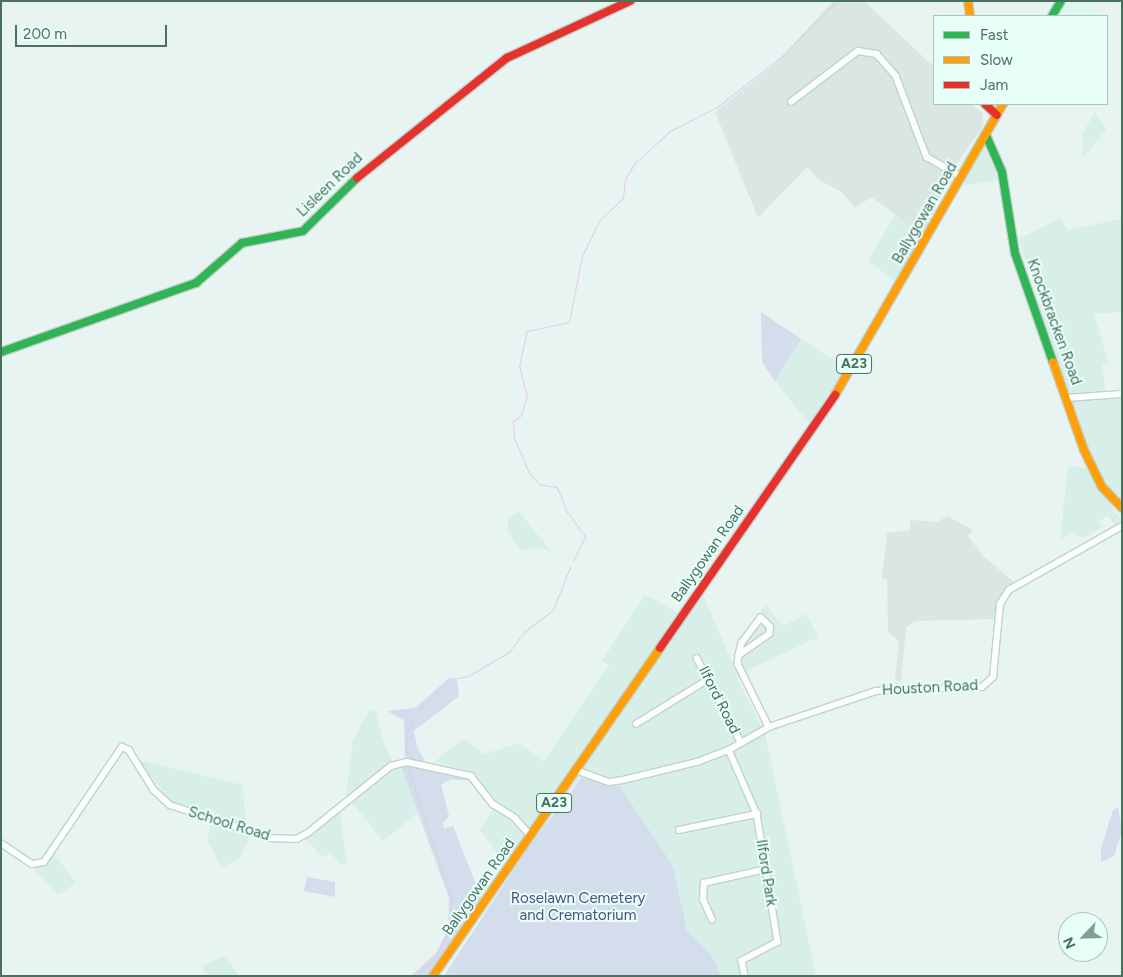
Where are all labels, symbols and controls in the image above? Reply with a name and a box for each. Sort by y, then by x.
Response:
scale bar [18,15,170,47]
legend [933,15,1108,105]
text: 200 m [23,25,67,43]
text: Fast [980,26,1008,44]
text: Slow [980,51,1013,69]
text: Jam [980,76,1008,94]
street label: Lisleen Road [293,149,367,221]
street label: Ballygowan Road [889,159,961,267]
street label: Knockbracken Road [1023,256,1085,388]
road number: A23 [835,352,873,376]
street label: Ballygowan Road [668,502,748,606]
street label: Ilford Road [694,663,744,737]
street label: Houston Road [881,676,979,700]
road number: A23 [535,791,573,814]
street label: School Road [186,803,272,845]
street label: Ballygowan Road [439,835,519,939]
street label: Ilford Park [752,838,780,908]
park label: Roselawn Cemetery and Crematorium [511,889,645,924]
north arrow [1058,912,1108,962]
text: N [1060,935,1080,951]

